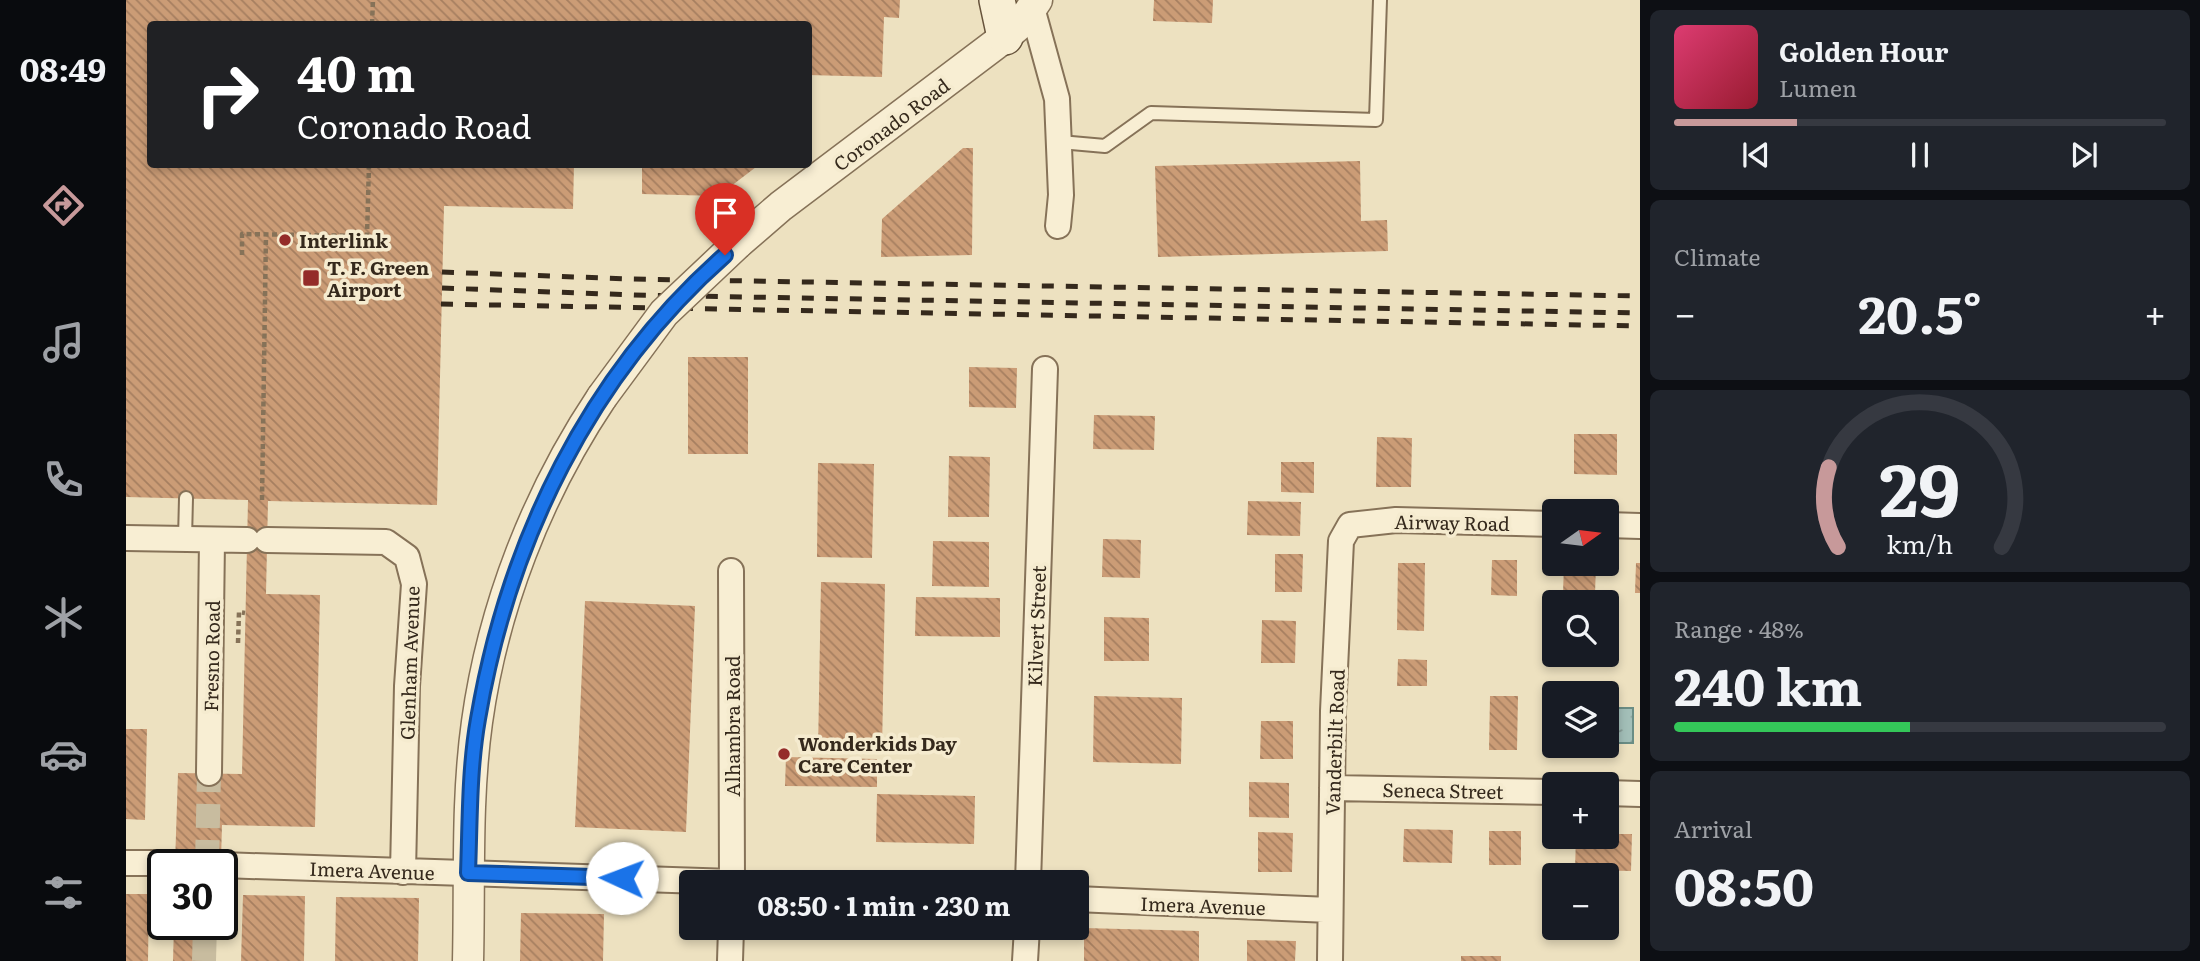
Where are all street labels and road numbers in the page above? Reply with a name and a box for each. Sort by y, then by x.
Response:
street label: Coronado Road [827,71,955,177]
street label: Airway Road [1394,507,1510,537]
street label: Kilvert Street [1020,564,1052,687]
street label: Glenham Avenue [392,585,426,741]
street label: Fresno Road [196,600,226,712]
street label: Alhambra Road [718,655,746,797]
street label: Vanderbilt Road [1317,668,1351,816]
street label: Seneca Street [1382,775,1504,805]
street label: Imera Avenue [309,854,435,886]
street label: Imera Avenue [1140,889,1266,921]

